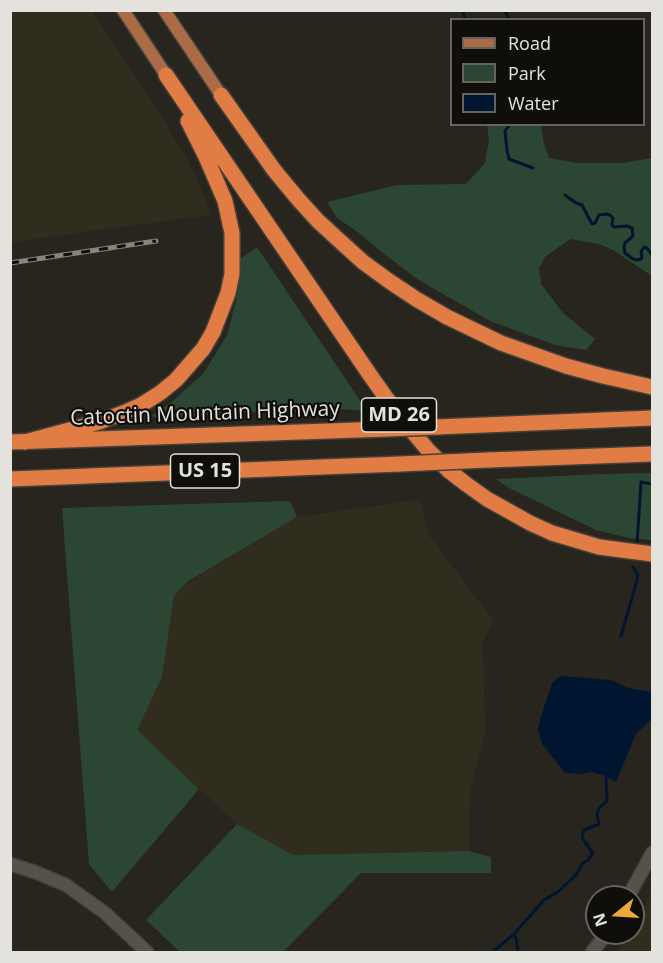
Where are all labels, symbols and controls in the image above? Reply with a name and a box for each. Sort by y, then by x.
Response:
legend [450,18,645,126]
text: Road [508,31,551,55]
text: Park [508,61,546,85]
text: Water [508,91,559,115]
street label: Catoctin Mountain Highway [70,397,340,431]
road number: MD 26 [362,398,436,432]
road number: US 15 [170,454,240,488]
north arrow [585,885,645,945]
text: N [587,910,612,930]

